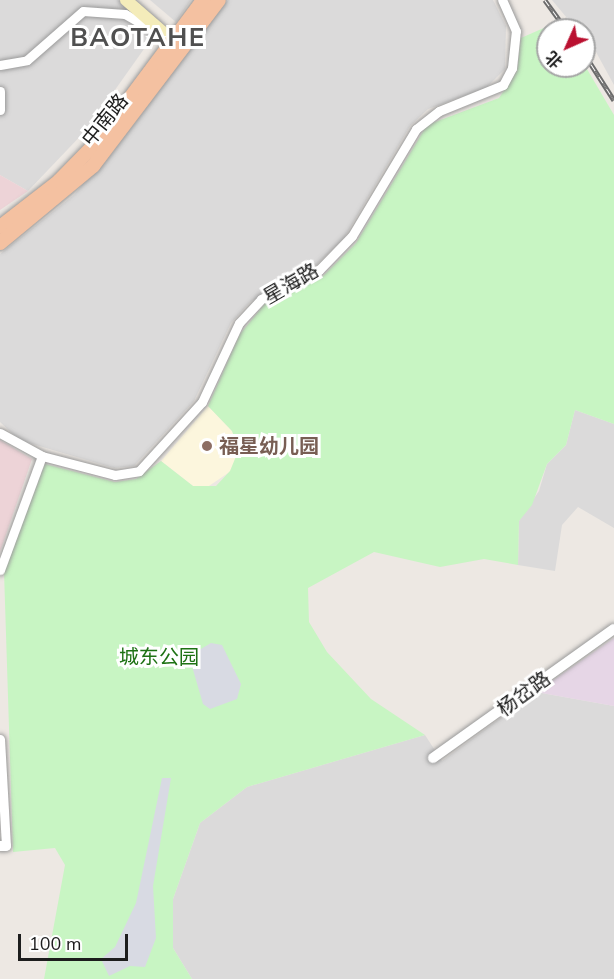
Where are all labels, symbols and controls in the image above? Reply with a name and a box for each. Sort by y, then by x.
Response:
north arrow [536,18,596,78]
district label: BAOTAHE [70,22,206,54]
text: 北 [541,46,568,73]
street label: 中南路 [77,89,133,151]
street label: 星海路 [259,259,323,309]
place label: 福星幼儿园 [219,434,319,458]
marker: 福星幼儿园 [200,439,214,453]
park label: 城东公园 [119,645,199,669]
street label: 杨岔路 [493,667,555,721]
scale bar [21,922,130,960]
text: 100 m [29,932,81,956]

